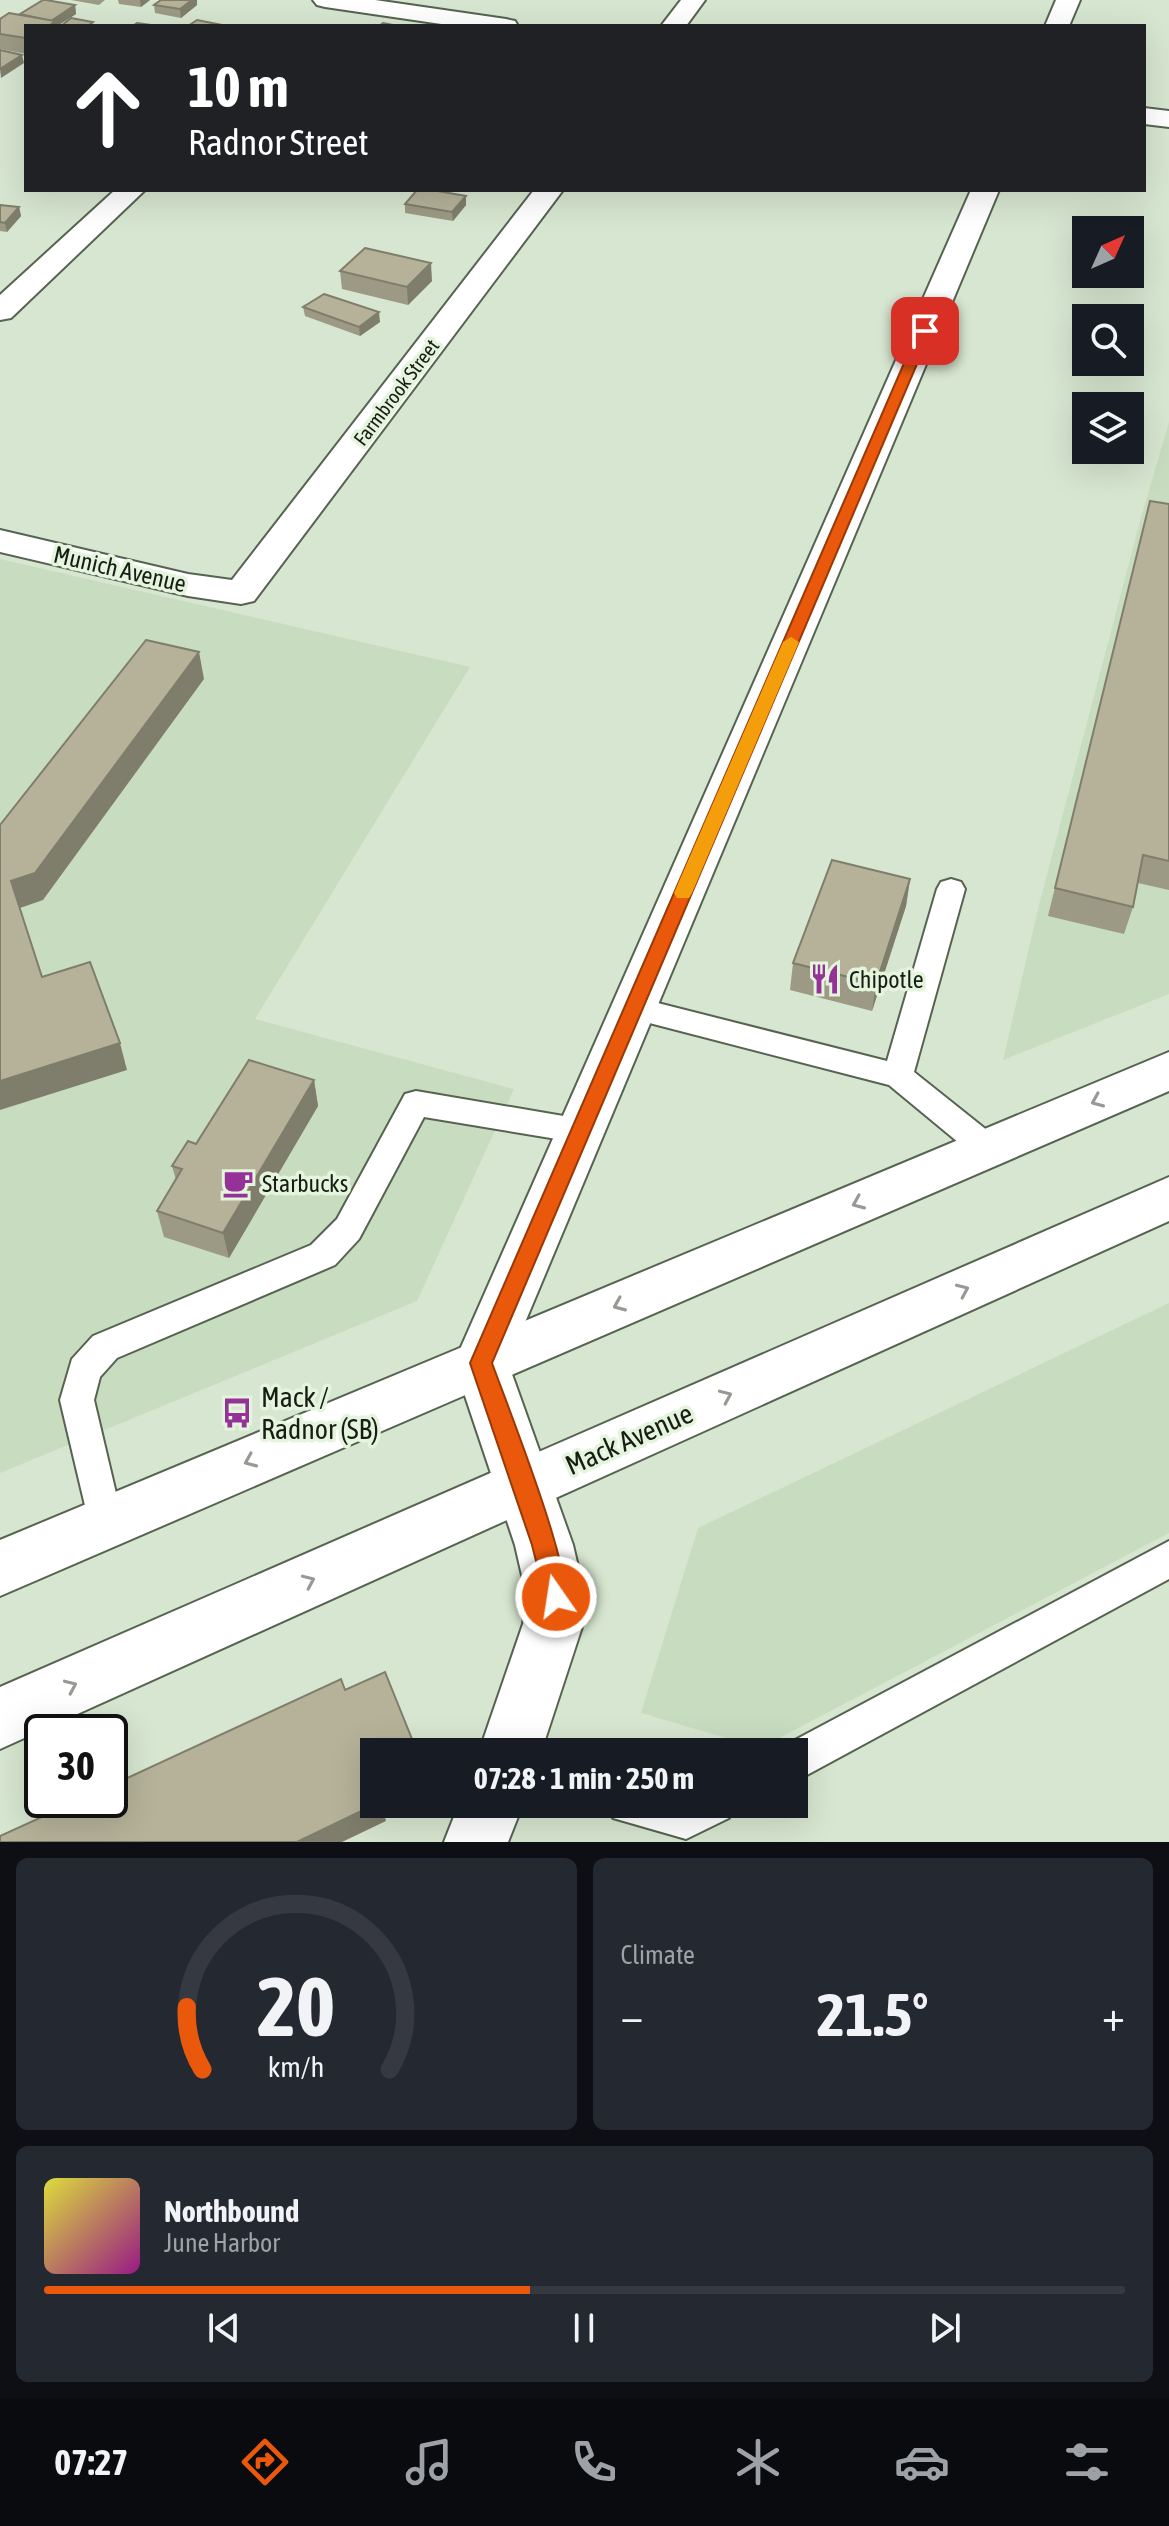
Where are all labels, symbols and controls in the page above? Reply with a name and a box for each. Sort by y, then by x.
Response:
text: 10 m [188,55,289,119]
icon: ahead [56,56,160,160]
text: Radnor Street [188,121,369,163]
north arrow [1072,216,1144,288]
map controls [1072,216,1144,464]
pin [891,297,959,365]
button: search [1072,304,1144,376]
icon: arrive [903,309,947,353]
street label: Farmbrook Street [349,334,443,450]
button: layers [1072,392,1144,464]
street label: Munich Avenue [51,541,189,597]
restaurant icon: Chipotle [808,962,842,996]
place label: Chipotle [849,966,924,993]
one-way arrow [1091,1092,1105,1108]
cafe icon: Starbucks [221,1166,255,1200]
place label: Starbucks [262,1170,348,1197]
one-way arrow [852,1193,866,1210]
one-way arrow [955,1284,969,1300]
one-way arrow [613,1295,627,1311]
place label: Mack / Radnor (SB) [261,1381,379,1445]
one-way arrow [718,1390,732,1406]
bus stop icon: Mack / Radnor (SB) [220,1396,254,1430]
street label: Mack Avenue [560,1397,698,1481]
one-way arrow [244,1451,258,1468]
position arrow [514,1555,598,1639]
one-way arrow [301,1575,315,1591]
one-way arrow [63,1680,78,1696]
speed limit sign: 30 [24,1714,128,1818]
text: 07:28 · 1 min · 250 m [474,1761,694,1795]
text: Climate [621,1940,695,1970]
text: 20 [257,1958,335,2054]
text: 21.5° [817,1980,929,2049]
text: − [621,1990,643,2040]
text: + [1102,1990,1125,2040]
text: km/h [268,2050,325,2083]
text: Northbound [164,2194,299,2228]
text: June Harbor [164,2228,280,2258]
icon: previous [202,2306,246,2350]
icon: pause [562,2306,606,2350]
icon: next [923,2306,967,2350]
icon: directions [237,2434,293,2490]
icon: music [401,2434,457,2490]
icon: phone [566,2434,622,2490]
icon: climate [730,2434,786,2490]
icon: car [894,2434,950,2490]
icon: filters [1059,2434,1115,2490]
text: 07:27 [54,2441,128,2483]

